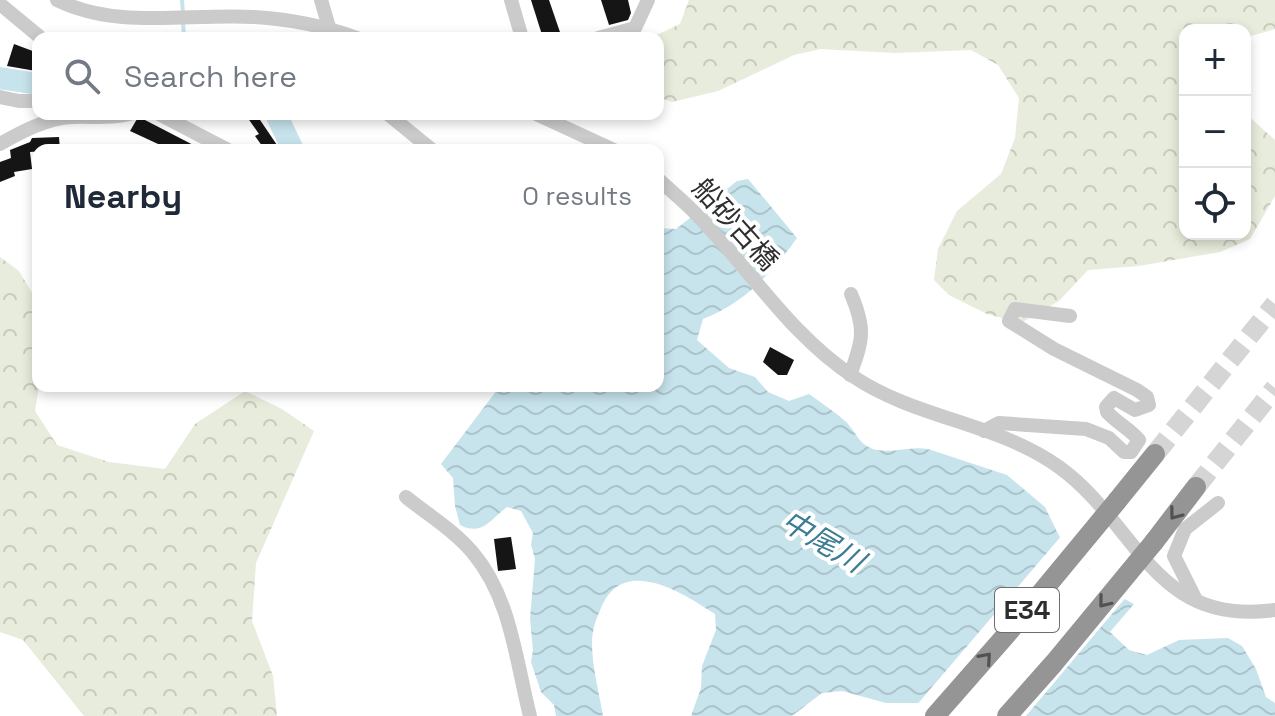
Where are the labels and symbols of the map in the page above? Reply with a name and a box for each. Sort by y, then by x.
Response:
street label: 船砂古橋 [685,170,787,278]
water label: 中尾川 [774,501,874,582]
one-way arrow [1170,505,1184,520]
road number: E34 [995,588,1059,632]
one-way arrow [1099,593,1114,607]
one-way arrow [977,652,991,667]

